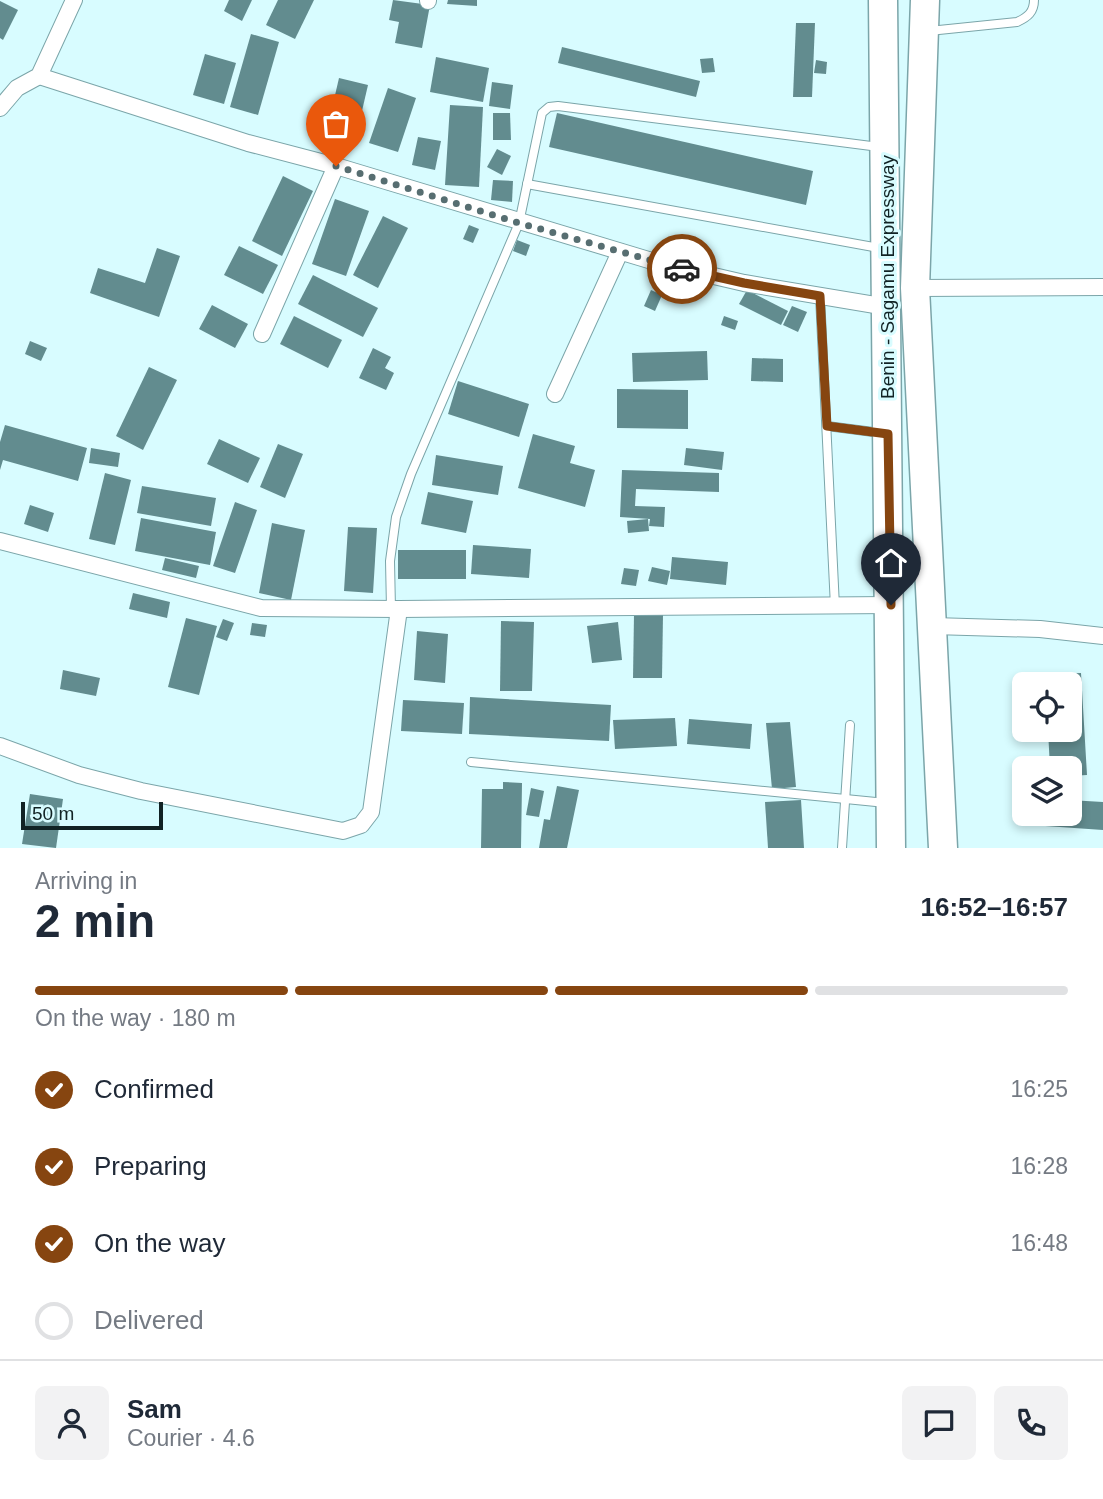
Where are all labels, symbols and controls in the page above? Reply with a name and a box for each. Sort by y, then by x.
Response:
pin [306,94,366,166]
icon: bag [317,105,355,143]
street label: Benin - Sagamu Expressway [877,155,898,399]
courier [647,234,717,304]
icon: car [663,250,701,288]
pin [861,533,921,605]
icon: home [872,544,910,582]
map controls [1012,672,1082,826]
button: locate [1012,672,1082,742]
button: layers [1012,756,1082,826]
scale bar [21,799,163,831]
text: 50 m [32,803,74,824]
text: Arriving in [35,868,137,894]
text: 16:52–16:57 [921,892,1068,922]
text: 2 min [35,895,155,947]
text: On the way · 180 m [35,1005,236,1031]
icon: check [35,1071,73,1109]
text: Confirmed [94,1074,214,1104]
text: 16:25 [1010,1076,1068,1102]
icon: check [35,1148,73,1186]
text: Preparing [94,1151,207,1181]
text: 16:28 [1010,1153,1068,1179]
icon: check [35,1225,73,1263]
text: On the way [94,1228,226,1258]
text: 16:48 [1010,1230,1068,1256]
text: Delivered [94,1305,204,1335]
button: person [35,1386,109,1460]
button: chat [902,1386,976,1460]
button: phone [994,1386,1068,1460]
text: Sam [127,1394,182,1424]
text: Courier · 4.6 [127,1425,255,1451]

